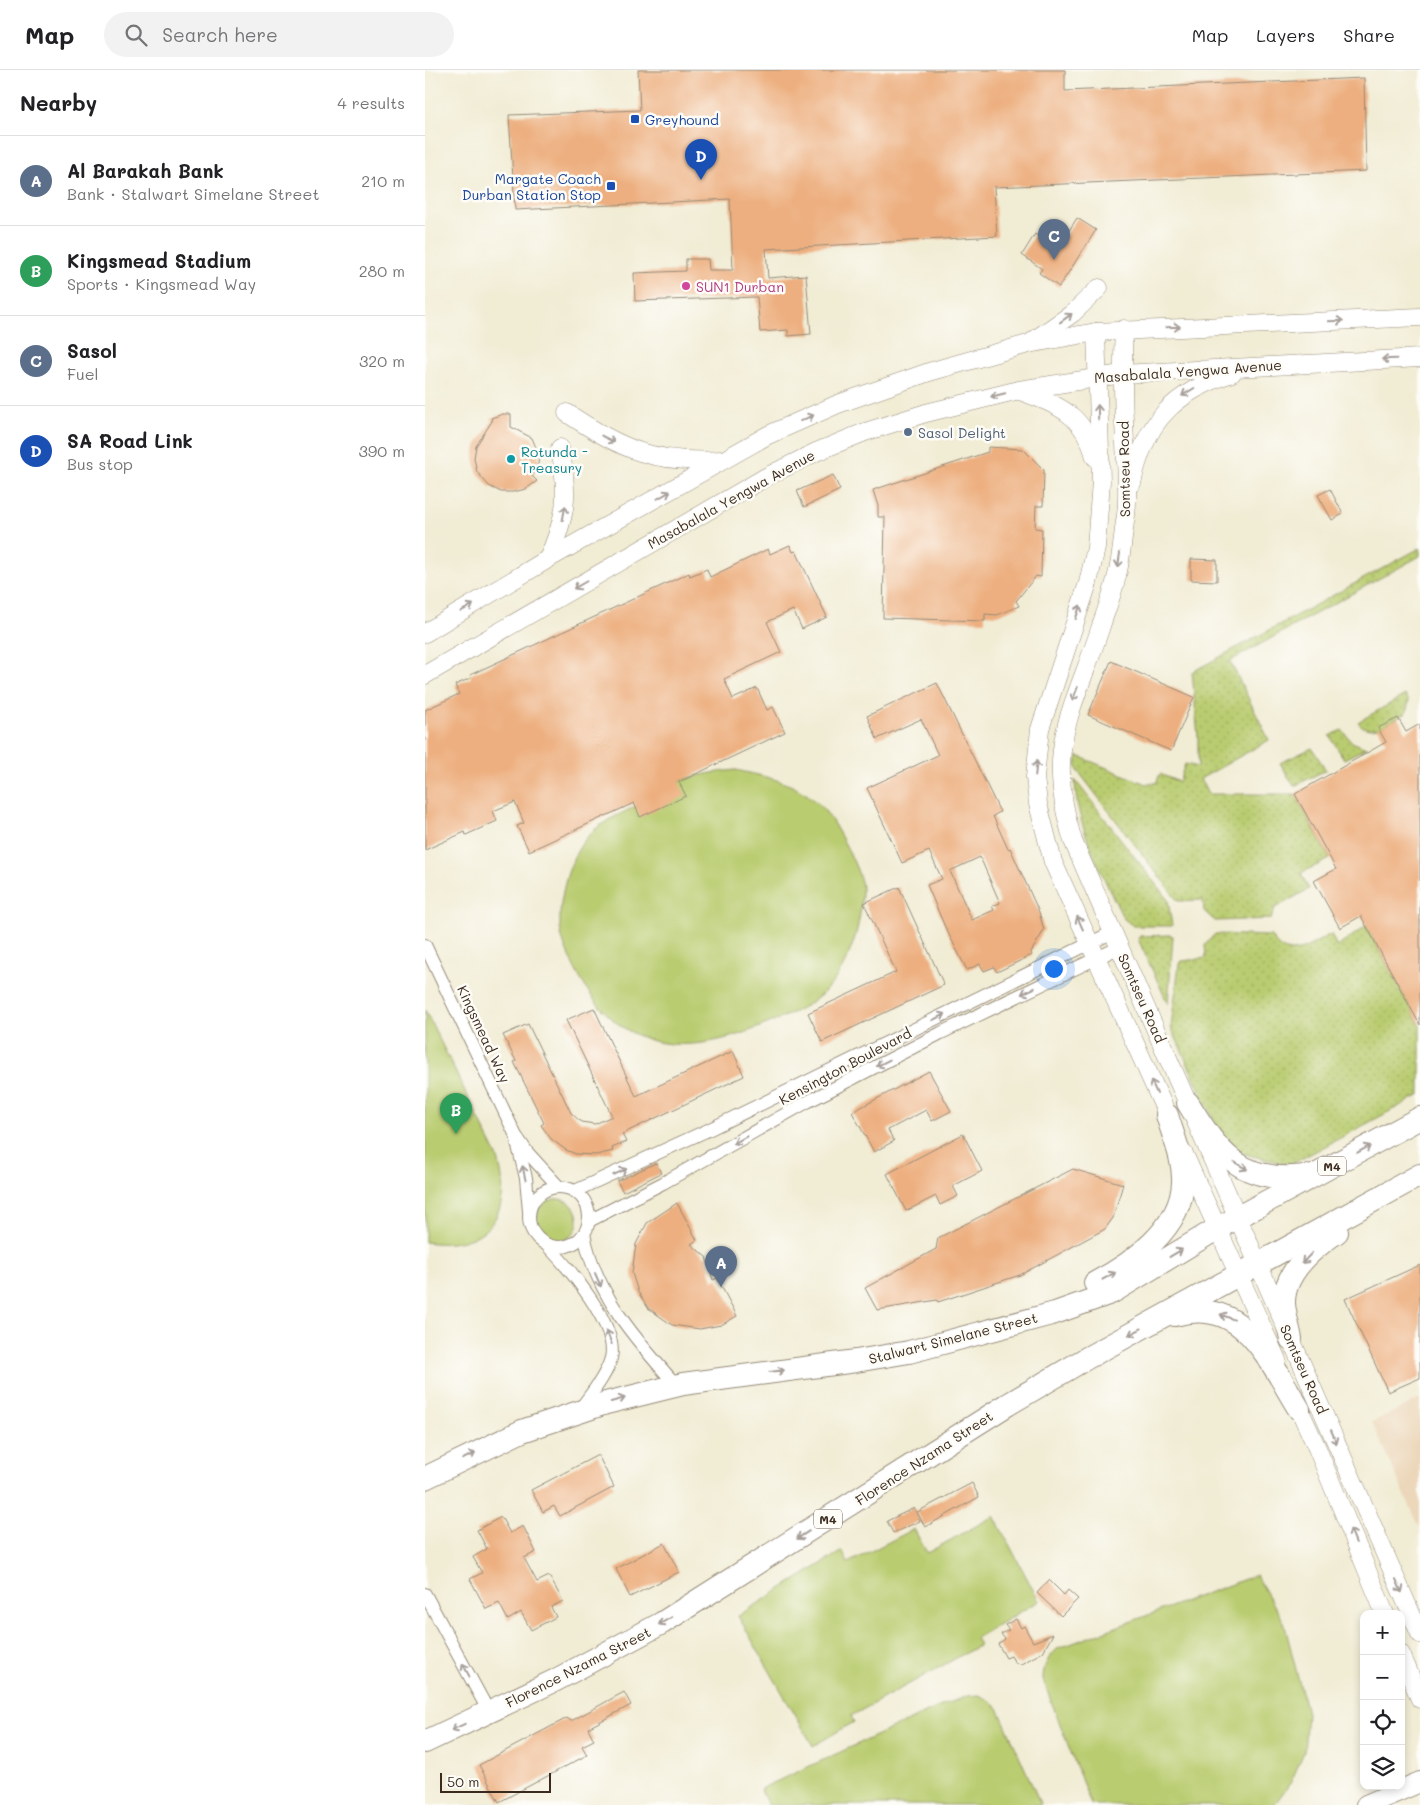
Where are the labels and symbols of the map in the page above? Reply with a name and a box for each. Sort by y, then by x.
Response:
place label: Greyhound [645,110,719,129]
marker: Greyhound [629,113,641,125]
pin: D [685,139,717,180]
place label: Margate Coach Durban Station Stop [462,169,601,204]
marker: Margate Coach Durban Station Stop [605,180,617,192]
pin: C [1038,219,1070,260]
place label: SUN1 Durban [696,277,784,296]
marker: SUN1 Durban [680,280,692,292]
one-way arrow [1059,313,1073,323]
one-way arrow [1327,316,1343,325]
one-way arrow [1165,323,1181,332]
street label: Masabalala Yengwa Avenue [1093,355,1283,387]
one-way arrow [1381,355,1397,364]
one-way arrow [1182,388,1196,398]
one-way arrow [990,391,1006,400]
one-way arrow [1094,404,1103,420]
one-way arrow [799,412,814,422]
street label: Somtseu Road [1114,421,1134,517]
place label: Sasol Delight [918,423,1006,442]
marker: Sasol Delight [902,426,914,438]
one-way arrow [600,435,615,444]
place label: Rotunda - Treasury [521,442,588,477]
street label: Masabalala Yengwa Avenue [644,445,818,553]
marker: Rotunda - Treasury [505,453,517,465]
one-way arrow [657,490,672,500]
one-way arrow [560,506,569,522]
one-way arrow [1114,551,1124,567]
one-way arrow [572,580,587,590]
one-way arrow [459,603,474,613]
one-way arrow [1074,605,1083,620]
one-way arrow [1070,686,1079,702]
one-way arrow [1031,760,1041,776]
one-way arrow [1075,916,1085,931]
street label: Somtseu Road [1114,950,1170,1046]
your location [1041,956,1067,982]
street label: Kingsmead Way [453,982,515,1086]
one-way arrow [1021,986,1036,996]
one-way arrow [931,1011,946,1021]
street label: Kensington Boulevard [775,1023,915,1109]
one-way arrow [876,1059,891,1068]
one-way arrow [1149,1080,1158,1095]
pin: B [440,1093,472,1134]
one-way arrow [733,1135,747,1145]
one-way arrow [1356,1144,1371,1153]
road number: M4 [1318,1156,1346,1176]
one-way arrow [1234,1162,1248,1172]
one-way arrow [519,1166,529,1182]
one-way arrow [612,1166,627,1176]
pin: A [705,1246,737,1287]
one-way arrow [1169,1248,1183,1258]
one-way arrow [1300,1252,1313,1264]
one-way arrow [1101,1271,1116,1281]
one-way arrow [594,1273,604,1288]
street label: Stalwart Simelane Street [867,1308,1039,1368]
one-way arrow [1219,1312,1235,1321]
street label: Somtseu Road [1276,1321,1332,1417]
one-way arrow [1129,1327,1143,1337]
one-way arrow [604,1330,613,1345]
one-way arrow [769,1366,785,1376]
one-way arrow [609,1395,625,1404]
street label: Florence Nzama Street [852,1406,996,1510]
one-way arrow [1330,1429,1340,1444]
one-way arrow [461,1451,476,1461]
road number: M4 [814,1510,842,1528]
one-way arrow [1348,1529,1357,1544]
one-way arrow [796,1531,810,1541]
one-way arrow [1395,1578,1405,1593]
one-way arrow [659,1617,673,1627]
street label: Florence Nzama Street [502,1622,654,1712]
one-way arrow [461,1662,471,1677]
one-way arrow [451,1723,466,1732]
scale bar [440,1770,551,1793]

